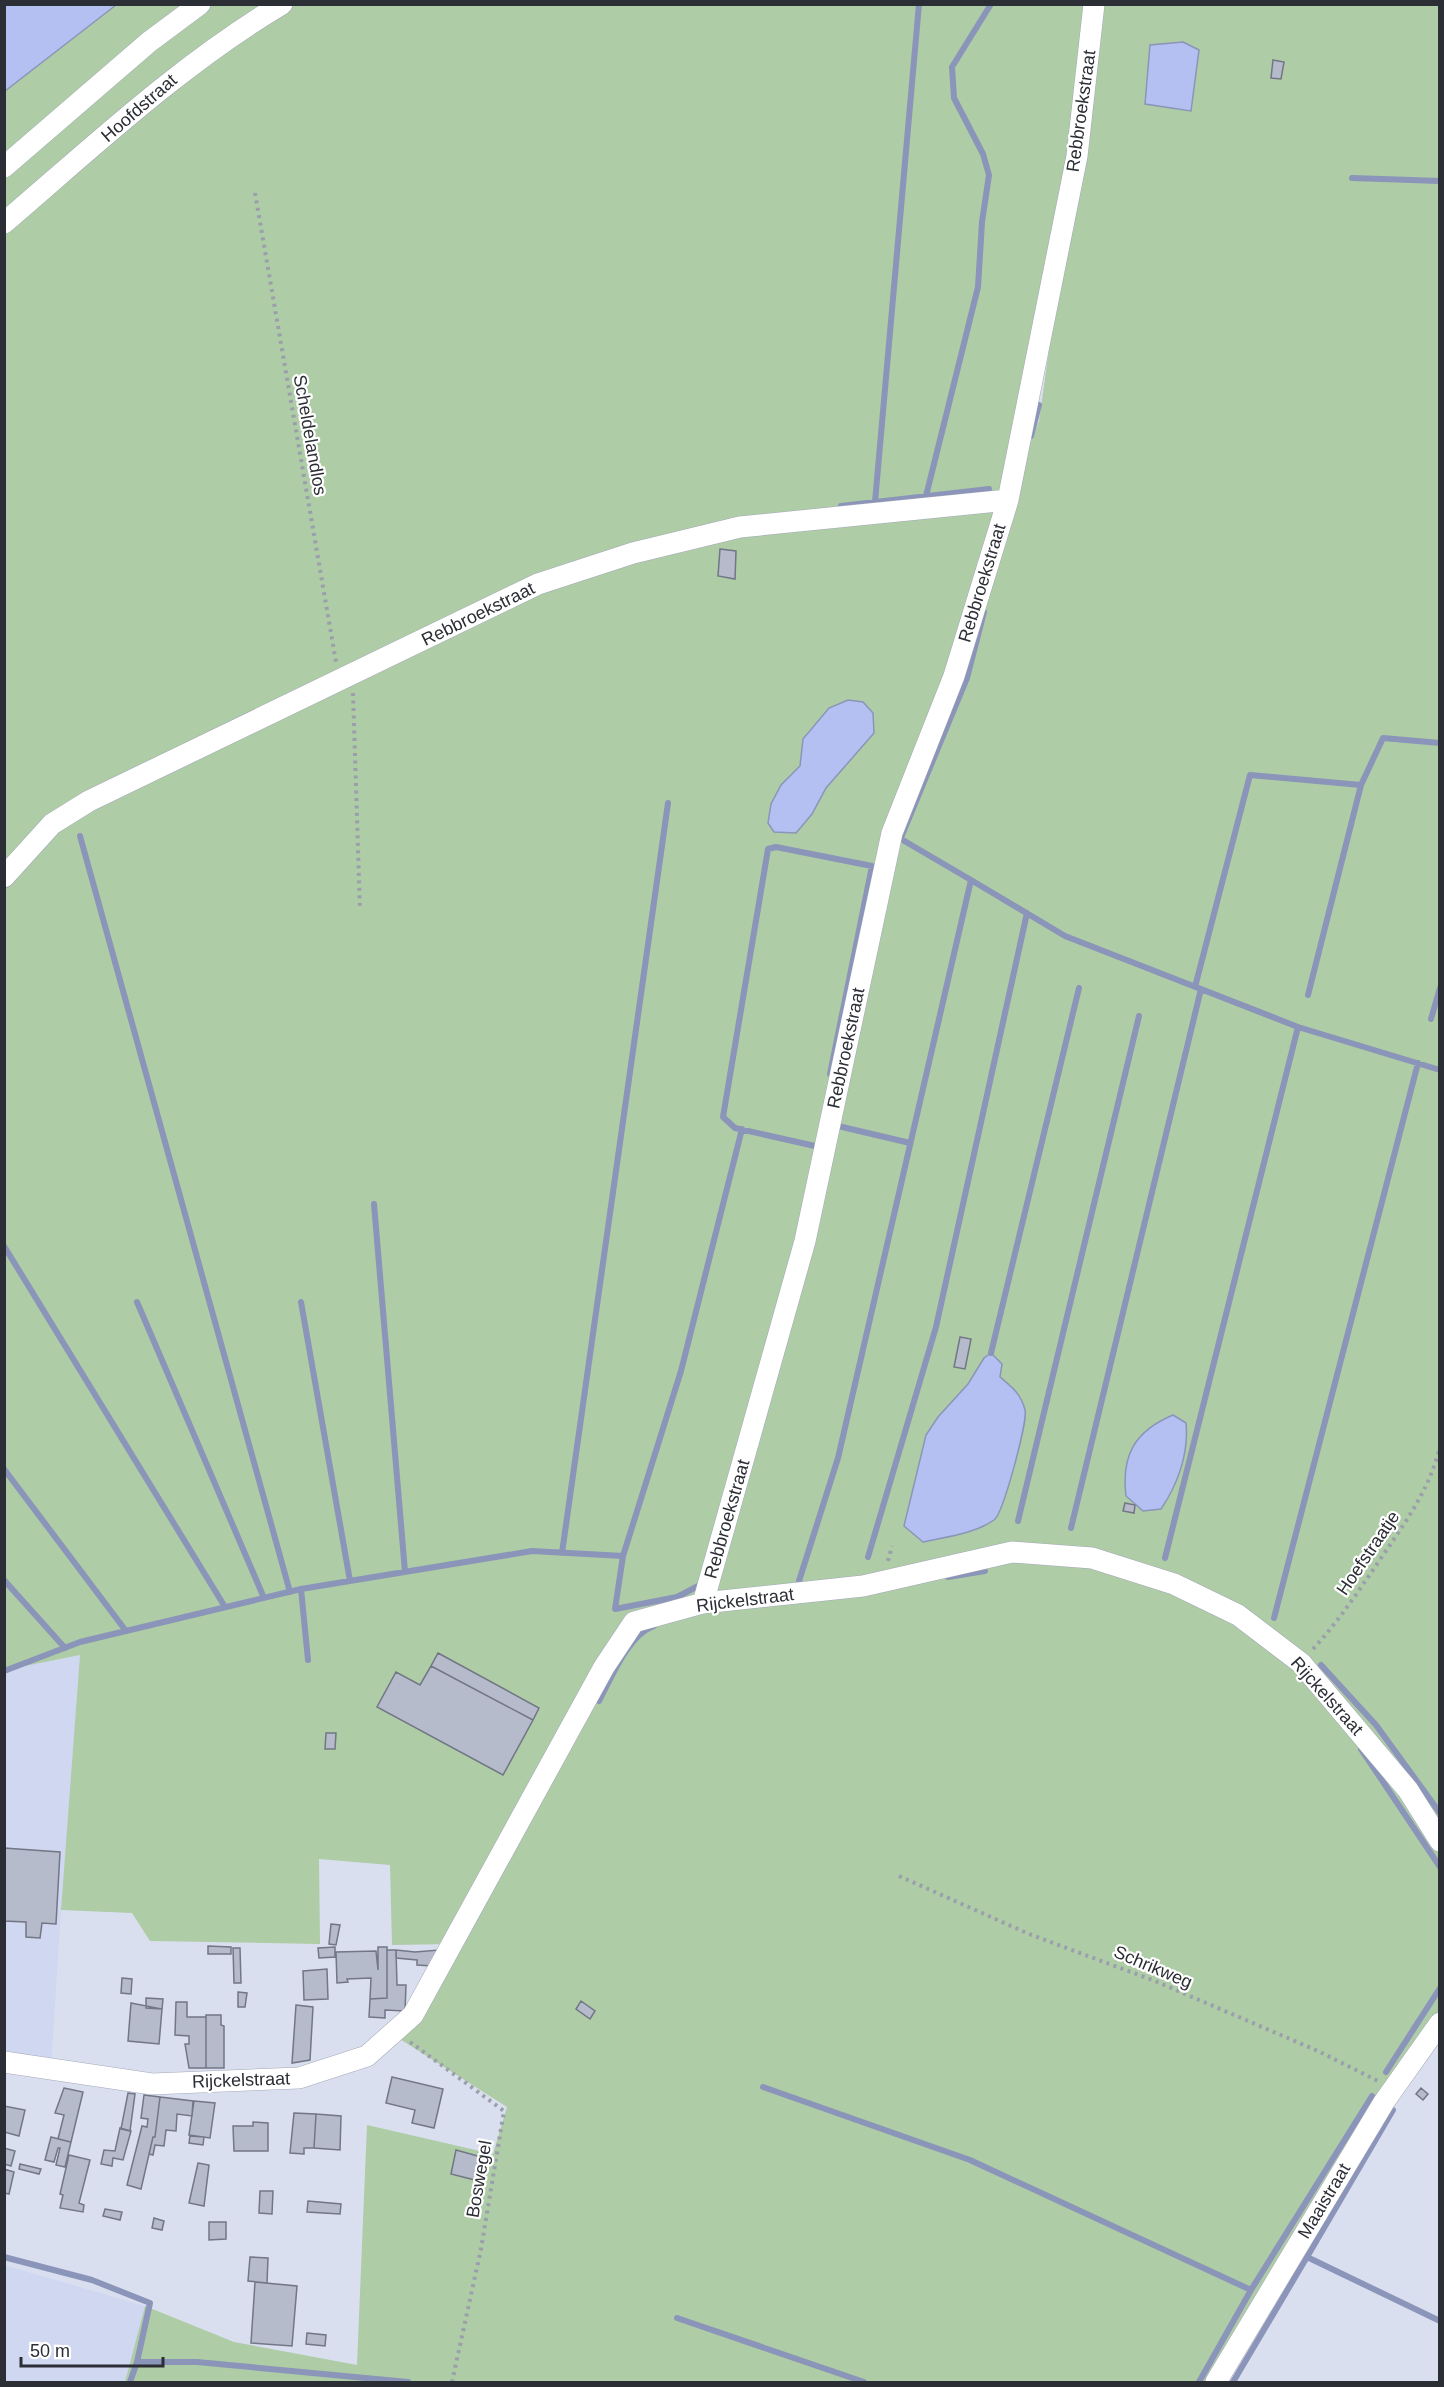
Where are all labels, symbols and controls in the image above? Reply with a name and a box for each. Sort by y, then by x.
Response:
street label: Rebbroekstraat [1063,49,1099,173]
street label: Hoofdstraat [97,70,181,146]
street label: Scheldelandlos [290,373,330,497]
street label: Rebbroekstraat [954,521,1010,645]
street label: Rebbroekstraat [418,578,538,650]
street label: Rebbroekstraat [823,986,869,1110]
street label: Rebbroekstraat [700,1457,754,1581]
street label: Hoefstraatje [1333,1507,1403,1599]
street label: Rijckelstraat [695,1584,795,1616]
street label: Rijckelstraat [1287,1653,1367,1739]
street label: Schrikweg [1111,1942,1195,1992]
street label: Rijckelstraat [192,2068,290,2092]
street label: Boswegel [462,2139,496,2219]
street label: Maaistraat [1294,2160,1354,2242]
scale bar [21,2330,164,2368]
text: 50 m [30,2341,70,2361]

